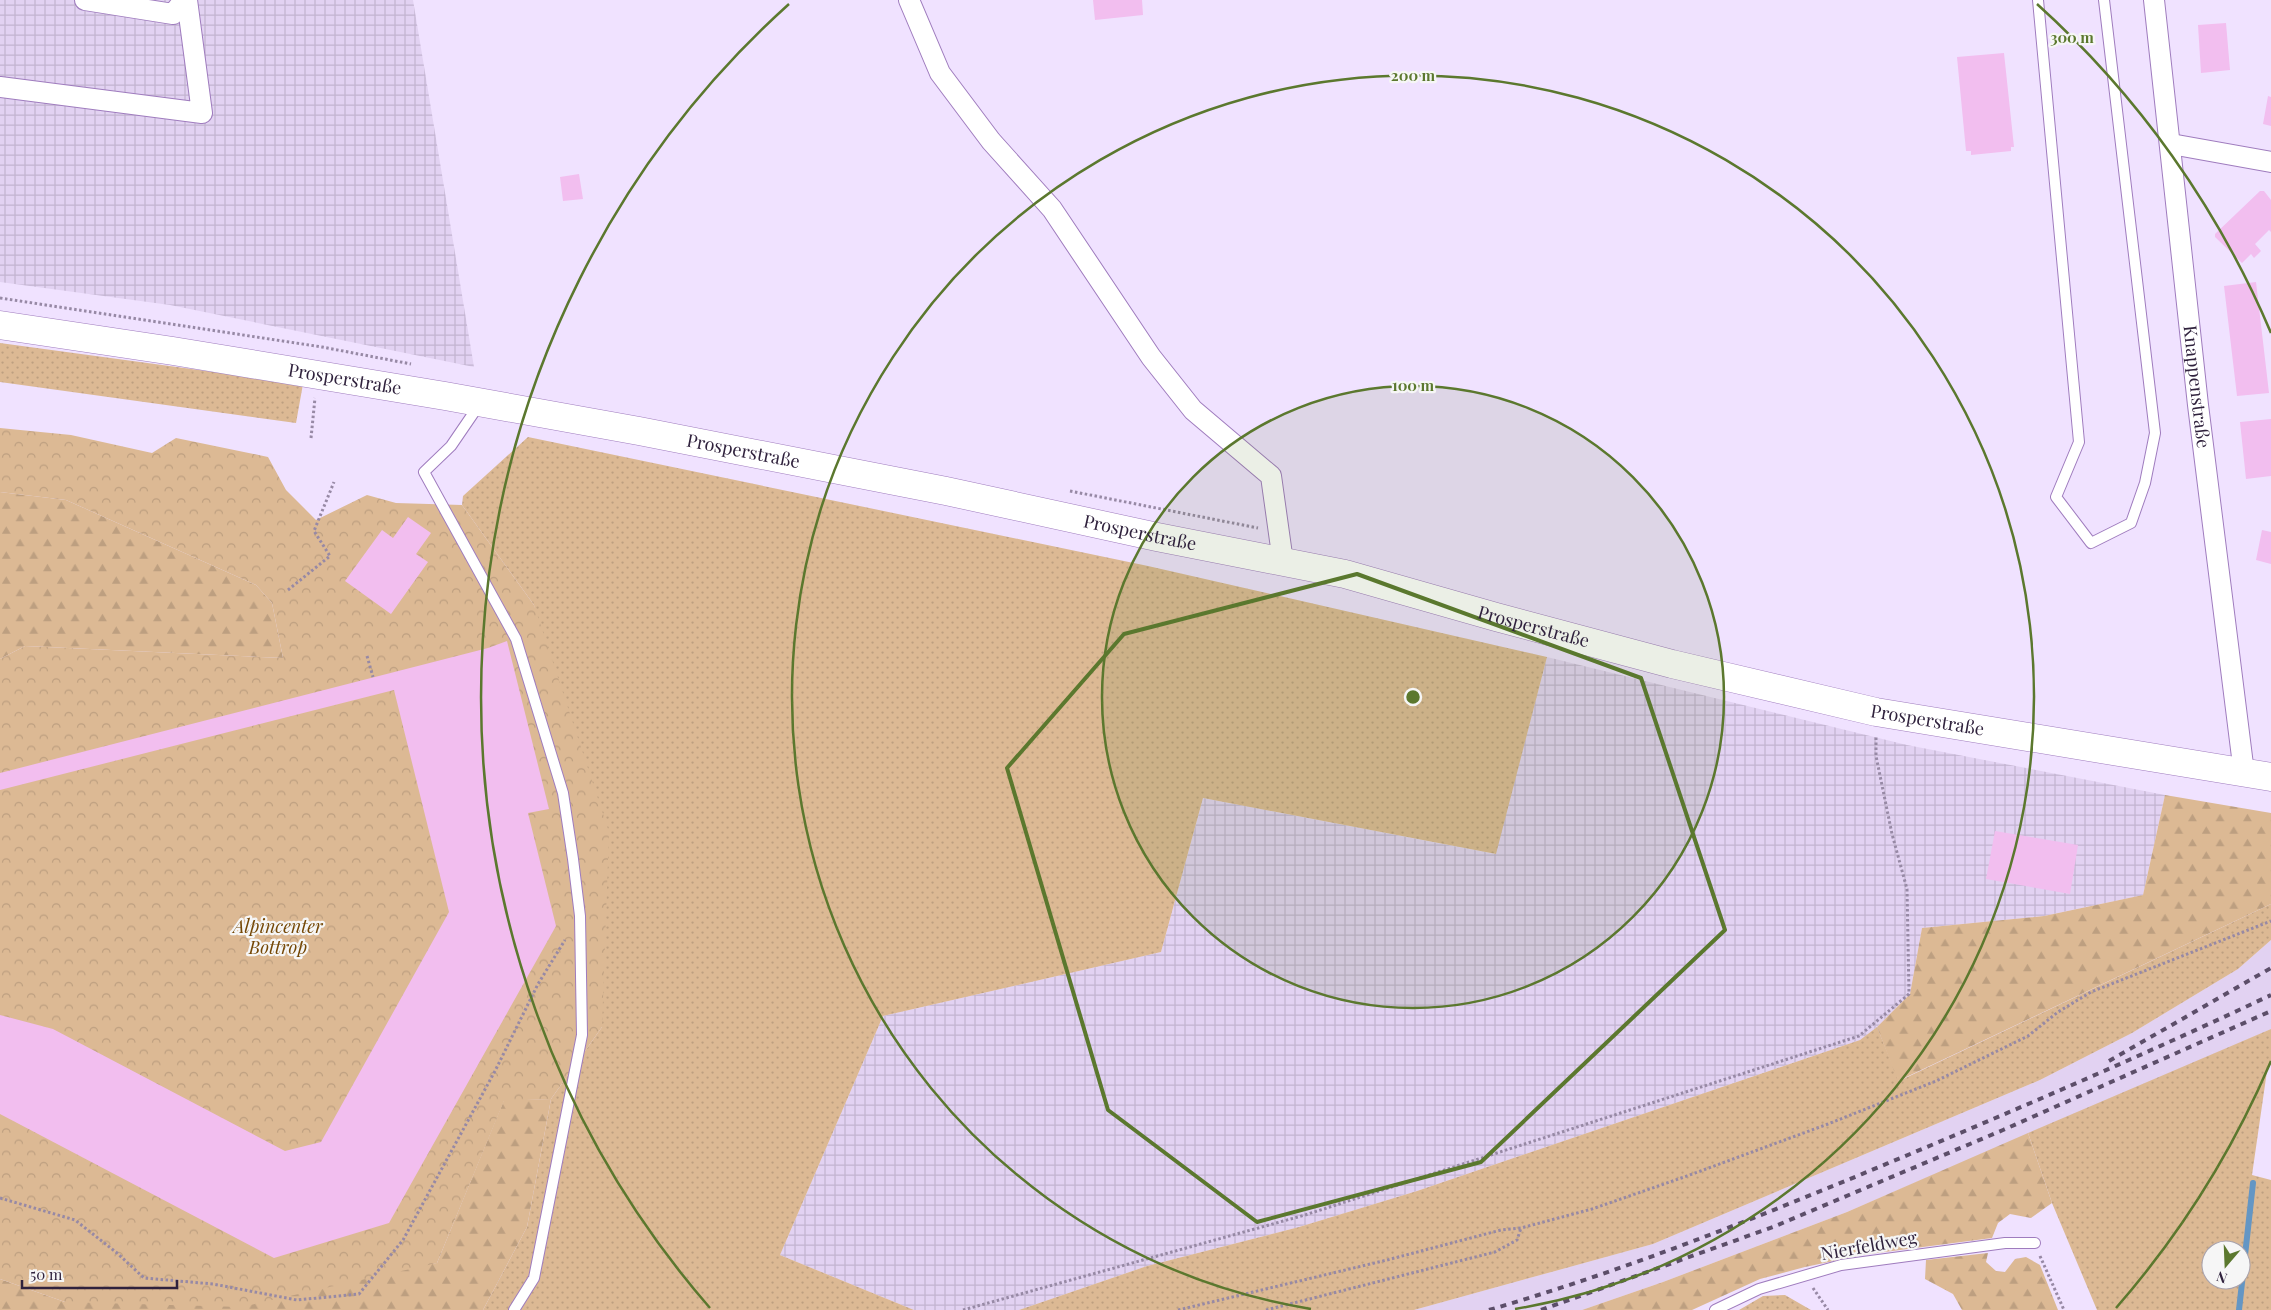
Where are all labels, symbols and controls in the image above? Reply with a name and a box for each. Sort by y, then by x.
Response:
text: 300 m [2050,27,2094,47]
text: 200 m [1391,65,1436,85]
street label: Knappenstraße [2178,324,2216,449]
street label: Prosperstraße [286,357,403,400]
text: 100 m [1392,375,1435,395]
street label: Prosperstraße [685,428,802,473]
street label: Prosperstraße [1081,508,1199,555]
street label: Prosperstraße [1475,599,1592,652]
centre of rings [1404,688,1422,706]
street label: Prosperstraße [1869,698,1986,741]
park label: Alpincenter Bottrop [231,914,324,959]
street label: Nierfeldweg [1819,1225,1919,1265]
north arrow [2201,1240,2251,1290]
scale bar [22,1258,178,1290]
text: 50 m [30,1264,63,1284]
text: N [2214,1267,2229,1288]

